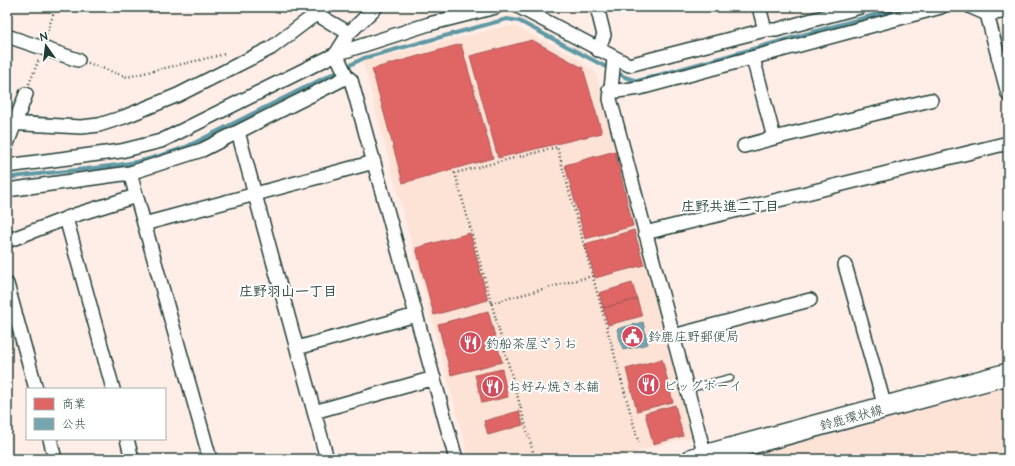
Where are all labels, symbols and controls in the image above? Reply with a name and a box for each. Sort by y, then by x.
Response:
north arrow [26,26,66,66]
text: N [39,29,49,45]
district label: 庄野共進二丁目 [681,197,779,217]
district label: 庄野羽山一丁目 [239,282,337,302]
public building icon: 鈴鹿庄野郵便局 [620,323,646,349]
place label: 鈴鹿庄野郵便局 [648,328,739,346]
restaurant icon: 釣船茶屋ざうお [457,330,483,356]
place label: 釣船茶屋ざうお [486,335,577,353]
restaurant icon: ビッグボーイ [636,372,662,398]
restaurant icon: お好み焼き本舗 [479,373,505,399]
place label: ビッグボーイ [664,377,742,395]
place label: お好み焼き本舗 [508,378,599,396]
legend [26,388,166,440]
text: 商業 [62,396,86,413]
street label: 鈴鹿環状線 [818,401,886,435]
text: 公共 [62,416,86,433]

